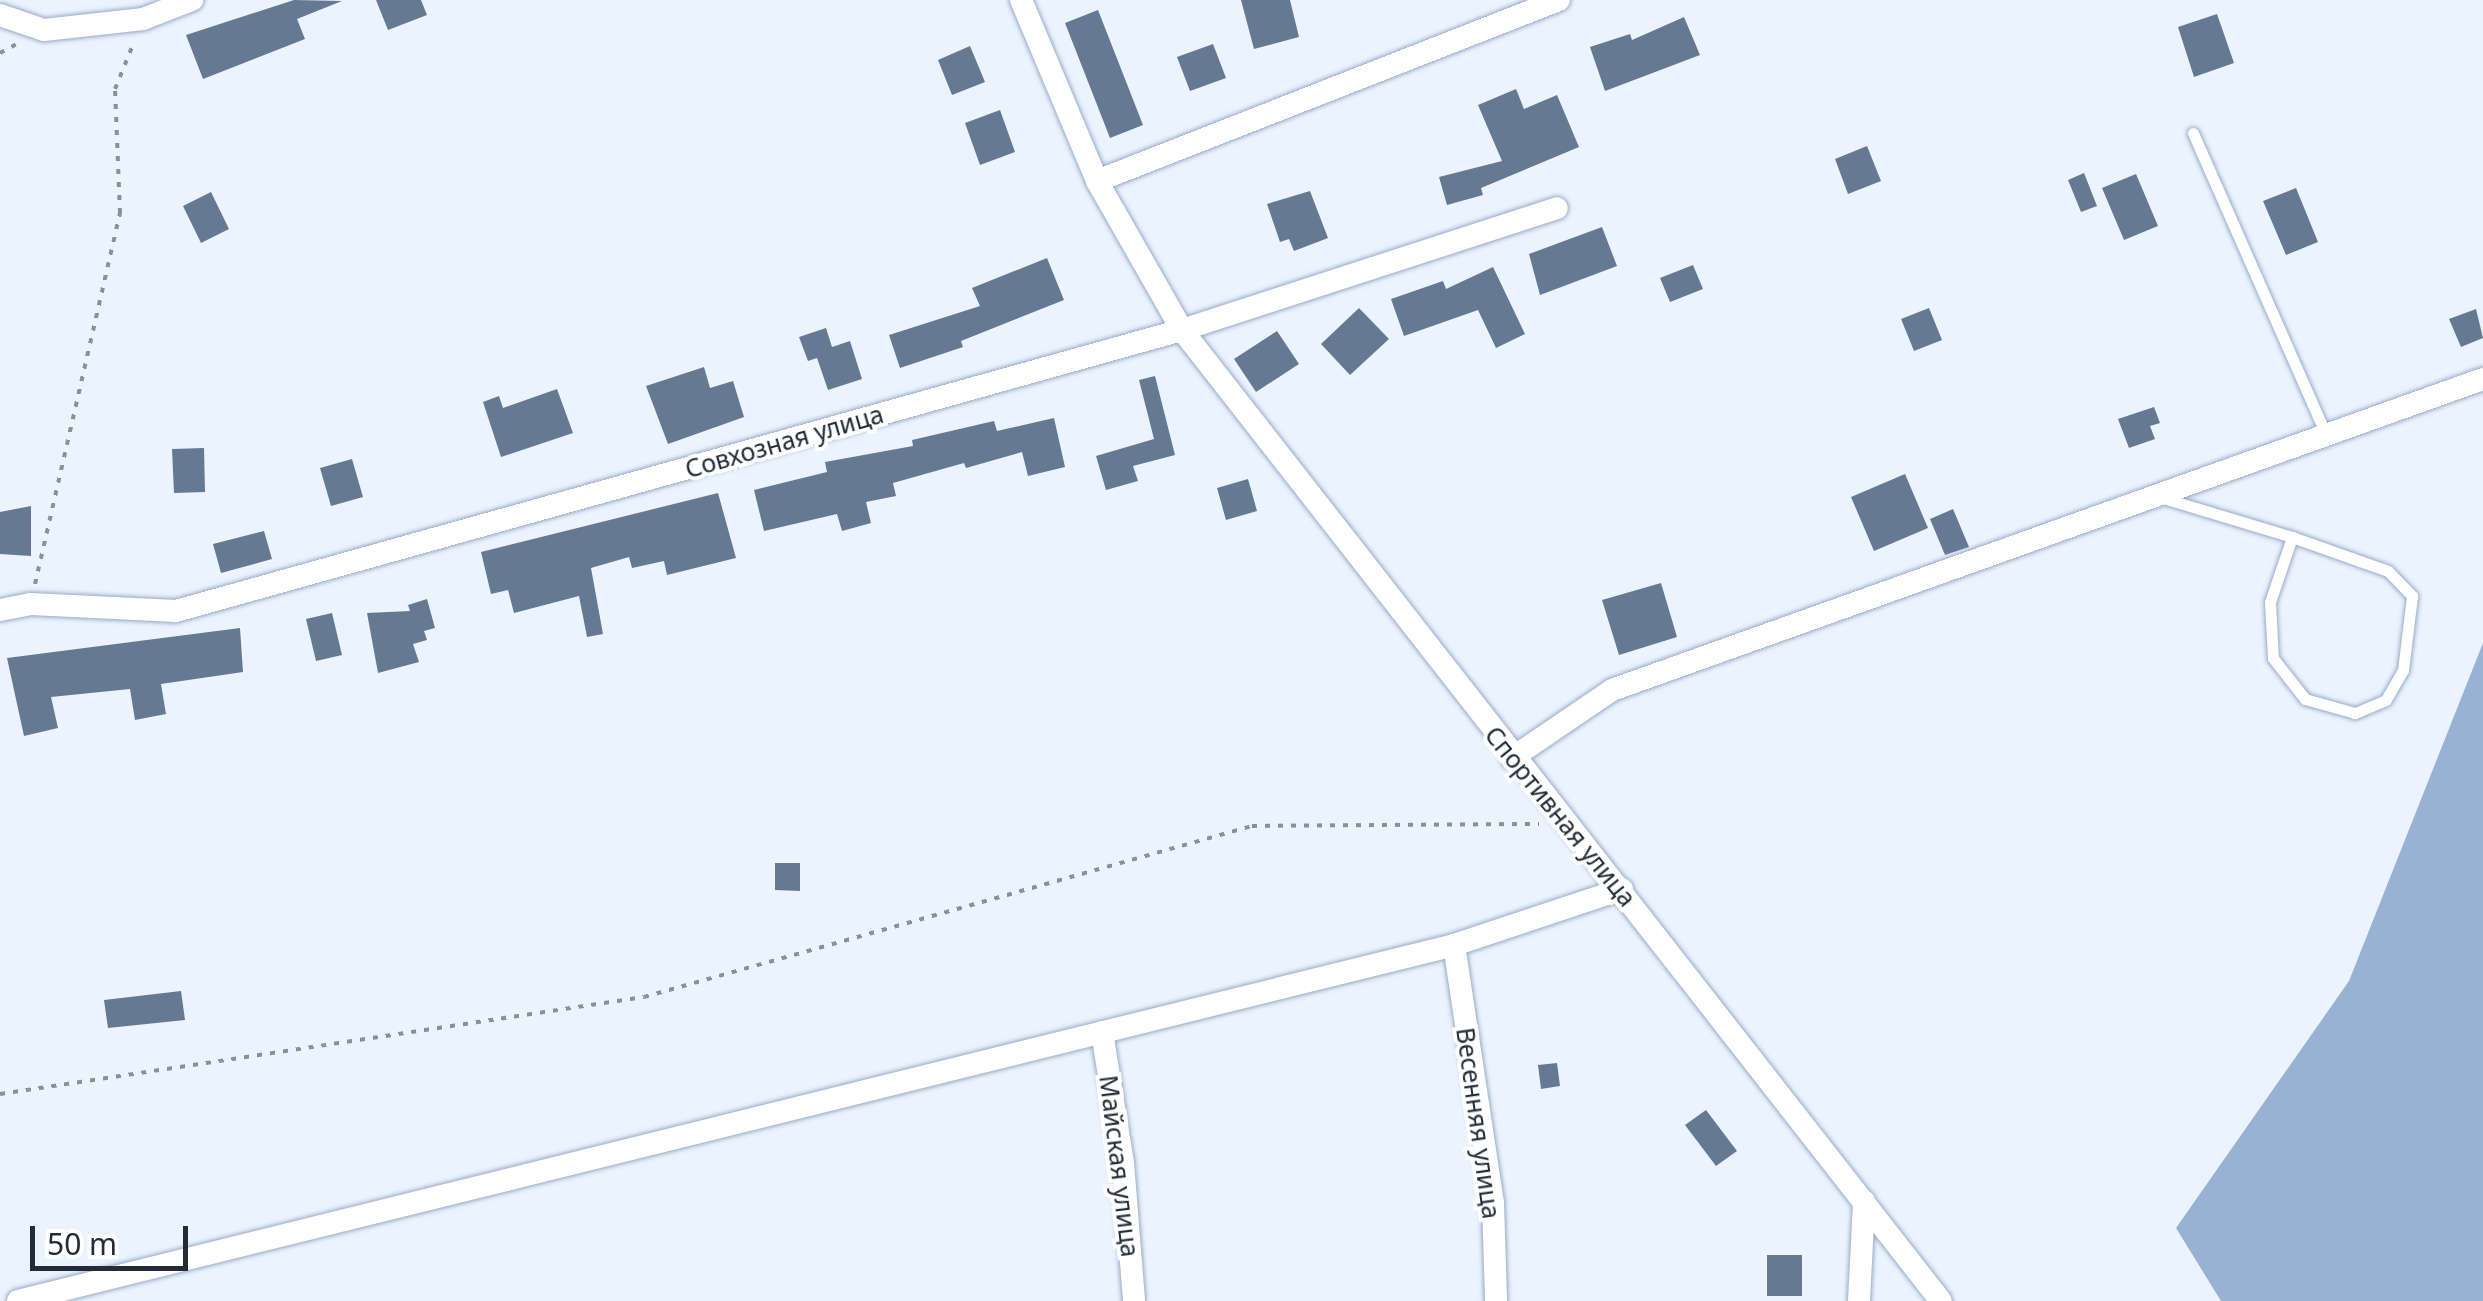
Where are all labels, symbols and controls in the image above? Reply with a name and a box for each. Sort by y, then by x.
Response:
street label: Совхозная улица [681,398,887,484]
street label: Спортивная улица [1479,720,1643,912]
street label: Весенняя улица [1451,1025,1507,1221]
street label: Майская улица [1094,1073,1146,1259]
scale bar [35,1206,192,1268]
text: 50 m [47,1223,117,1264]

